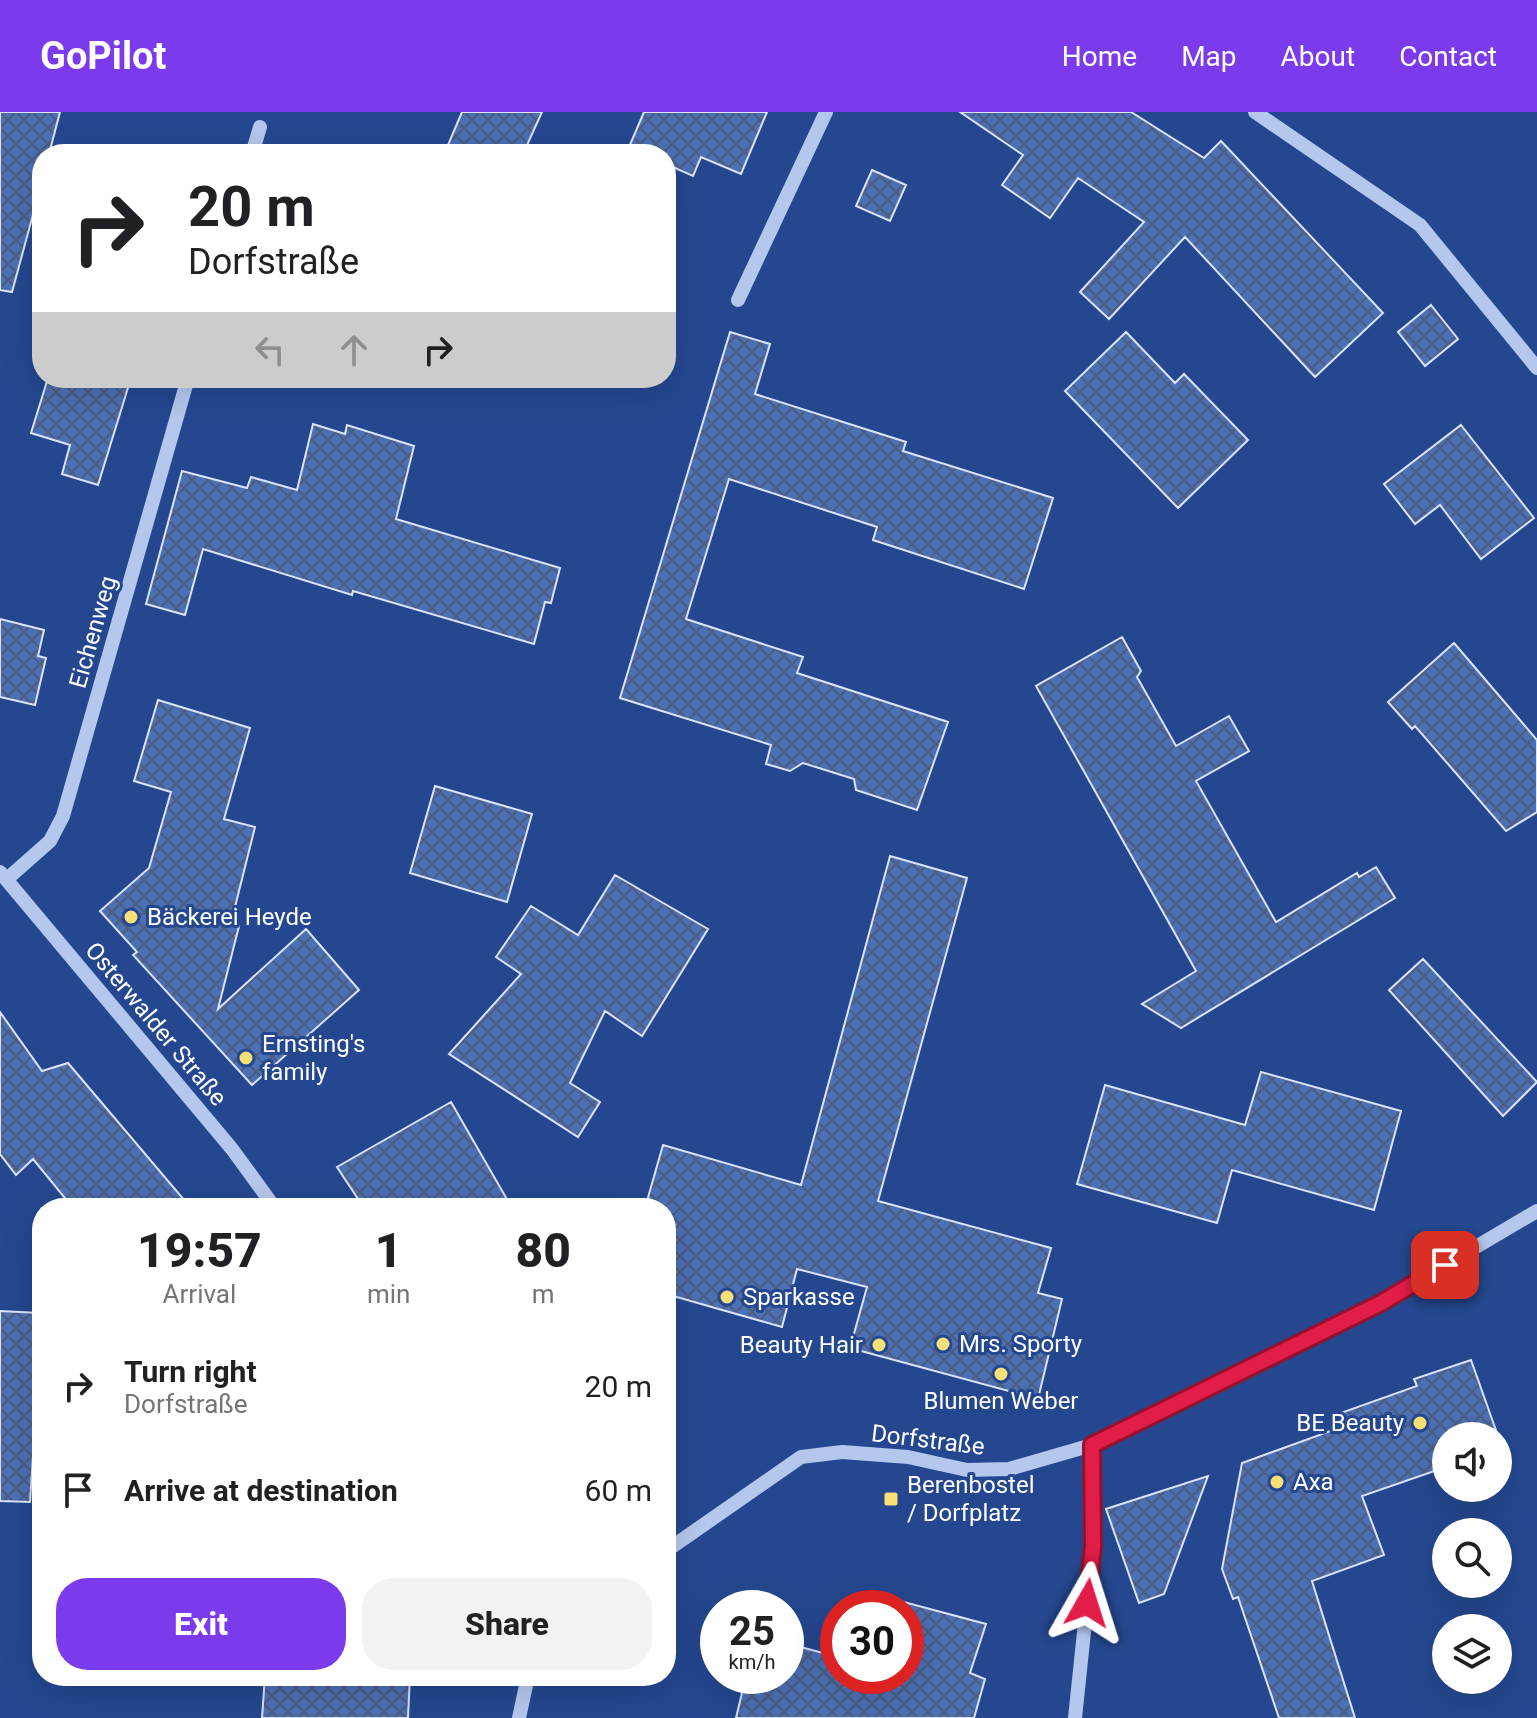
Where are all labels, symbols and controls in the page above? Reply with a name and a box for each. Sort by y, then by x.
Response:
text: GoPilot [40,34,166,78]
text: Home [1062,40,1137,73]
text: Map [1181,40,1237,73]
text: About [1281,40,1355,73]
text: Contact [1399,40,1497,73]
text: 20 m [188,174,315,240]
icon: right [56,176,160,280]
text: Dorfstraße [188,241,359,283]
icon: left [248,328,292,372]
icon: ahead [332,328,376,372]
icon: right [416,328,460,372]
street label: Eichenweg [64,573,122,691]
place label: Bäckerei Heyde [147,903,312,931]
marker: Bäckerei Heyde [122,908,140,926]
street label: Osterwalder Straße [79,937,233,1111]
place label: Ernsting's family [262,1030,365,1086]
marker: Ernsting's family [237,1049,255,1067]
text: 19:57 [137,1222,262,1279]
text: 1 [375,1222,402,1279]
text: 80 [516,1222,571,1279]
pin [1411,1231,1479,1299]
icon: arrive [1423,1243,1467,1287]
text: Arrival [163,1279,236,1309]
text: min [367,1279,410,1309]
text: m [532,1279,555,1309]
place label: Sparkasse [743,1283,855,1311]
marker: Sparkasse [718,1288,736,1306]
place label: Mrs. Sporty [959,1330,1083,1358]
place label: Beauty Hair [740,1331,863,1359]
marker: Mrs. Sporty [934,1335,952,1353]
marker: Beauty Hair [870,1336,888,1354]
text: Turn right [124,1354,257,1389]
icon: right [56,1364,100,1408]
marker: Blumen Weber [992,1365,1010,1383]
text: 20 m [585,1369,652,1404]
place label: Blumen Weber [924,1387,1079,1415]
text: Dorfstraße [124,1389,248,1419]
place label: BE Beauty [1296,1409,1405,1437]
marker: BE Beauty [1411,1414,1429,1432]
street label: Dorfstraße [870,1419,986,1461]
map controls [1432,1422,1512,1694]
button: sound [1432,1422,1512,1502]
icon: arrive [56,1468,100,1512]
place label: Axa [1293,1468,1334,1496]
place label: Berenbostel / Dorfplatz [907,1471,1035,1527]
text: Arrive at destination [124,1473,398,1508]
text: 60 m [585,1473,652,1508]
marker: Axa [1268,1473,1286,1491]
marker: Berenbostel / Dorfplatz [882,1490,900,1508]
button: search [1432,1518,1512,1598]
position arrow [1045,1561,1129,1645]
button: Exit [56,1578,346,1670]
button: Share [362,1578,652,1670]
speed limit sign: 30 [820,1590,924,1694]
text: 25 [729,1608,775,1655]
button: layers [1432,1614,1512,1694]
text: km/h [729,1650,775,1674]

